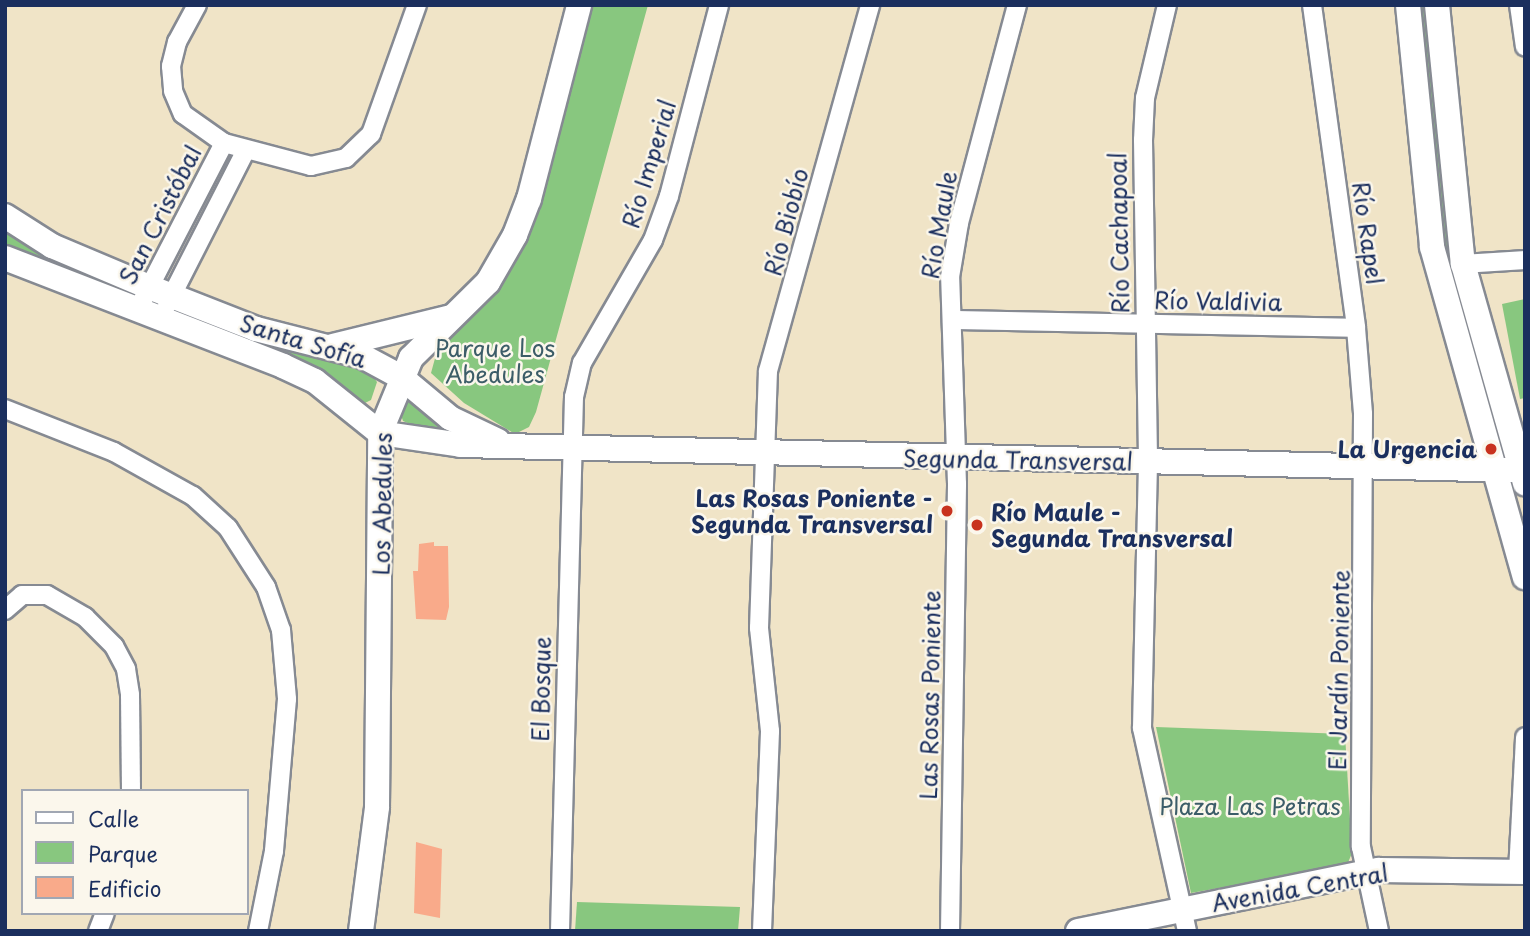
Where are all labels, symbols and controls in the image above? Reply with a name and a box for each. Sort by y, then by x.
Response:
street label: Río Imperial [616,95,682,233]
street label: San Cristóbal [114,142,206,288]
street label: Río Cachapoal [1104,151,1134,315]
street label: Río Biobío [758,164,814,280]
street label: Río Maule [916,168,962,282]
street label: Río Rapel [1347,179,1389,287]
street label: Río Valdivia [1153,286,1283,316]
street label: Santa Sofía [236,309,370,373]
park label: Parque Los Abedules [435,334,555,388]
street label: Los Abedules [367,432,397,576]
place label: La Urgencia [1337,435,1477,463]
marker: La Urgencia [1483,441,1499,457]
street label: Segunda Transversal [903,444,1133,476]
place label: Las Rosas Poniente - Segunda Transversal [690,484,933,538]
place label: Río Maule - Segunda Transversal [991,498,1234,552]
marker: Las Rosas Poniente - Segunda Transversal [939,503,955,519]
marker: Río Maule - Segunda Transversal [969,517,985,533]
street label: El Jardín Poniente [1323,570,1355,770]
street label: Las Rosas Poniente [914,590,946,800]
street label: El Bosque [526,636,556,742]
legend [21,789,248,915]
park label: Plaza Las Petras [1159,792,1341,820]
text: Calle [88,802,139,834]
text: Parque [88,837,158,869]
street label: Avenida Central [1210,859,1390,917]
text: Edificio [88,872,161,904]

